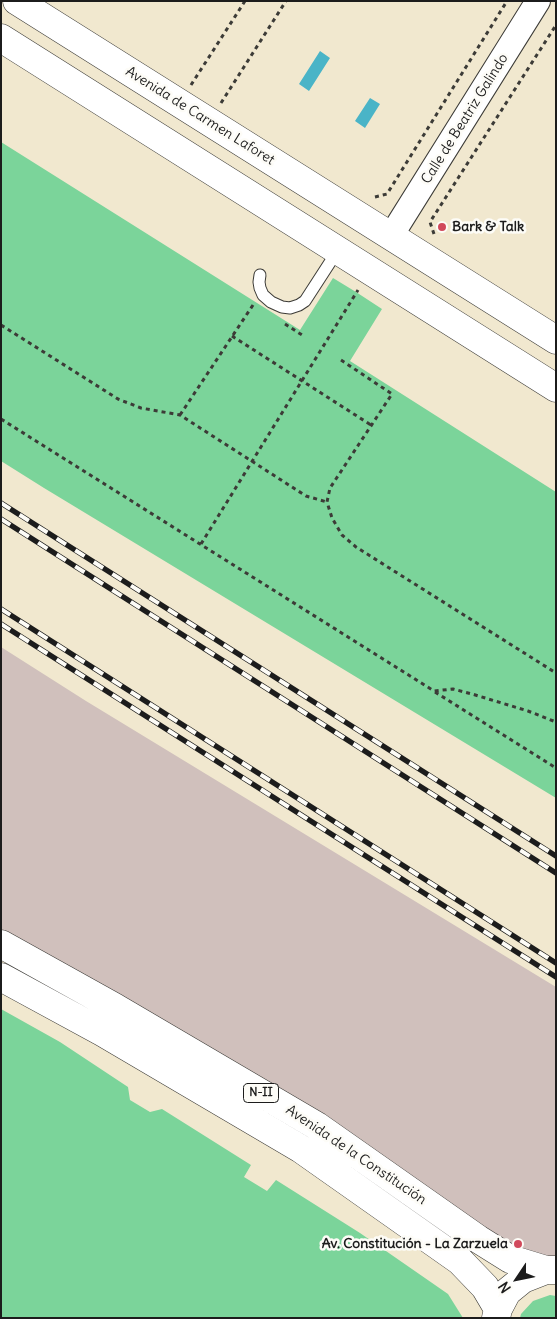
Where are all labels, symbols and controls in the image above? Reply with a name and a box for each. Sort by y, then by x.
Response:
street label: Calle de Beatriz Galindo [418,51,512,187]
street label: Avenida de Carmen Laforet [122,63,278,169]
place label: Bark & Talk [452,219,524,235]
marker: Bark & Talk [436,221,448,233]
road number: N-II [244,1084,278,1102]
street label: Avenida de la Constitución [283,1102,429,1208]
place label: Av. Constitución - La Zarzuela [322,1236,508,1252]
marker: Av. Constitución - La Zarzuela [512,1238,524,1250]
north arrow [492,1254,542,1304]
text: N [494,1278,515,1296]

